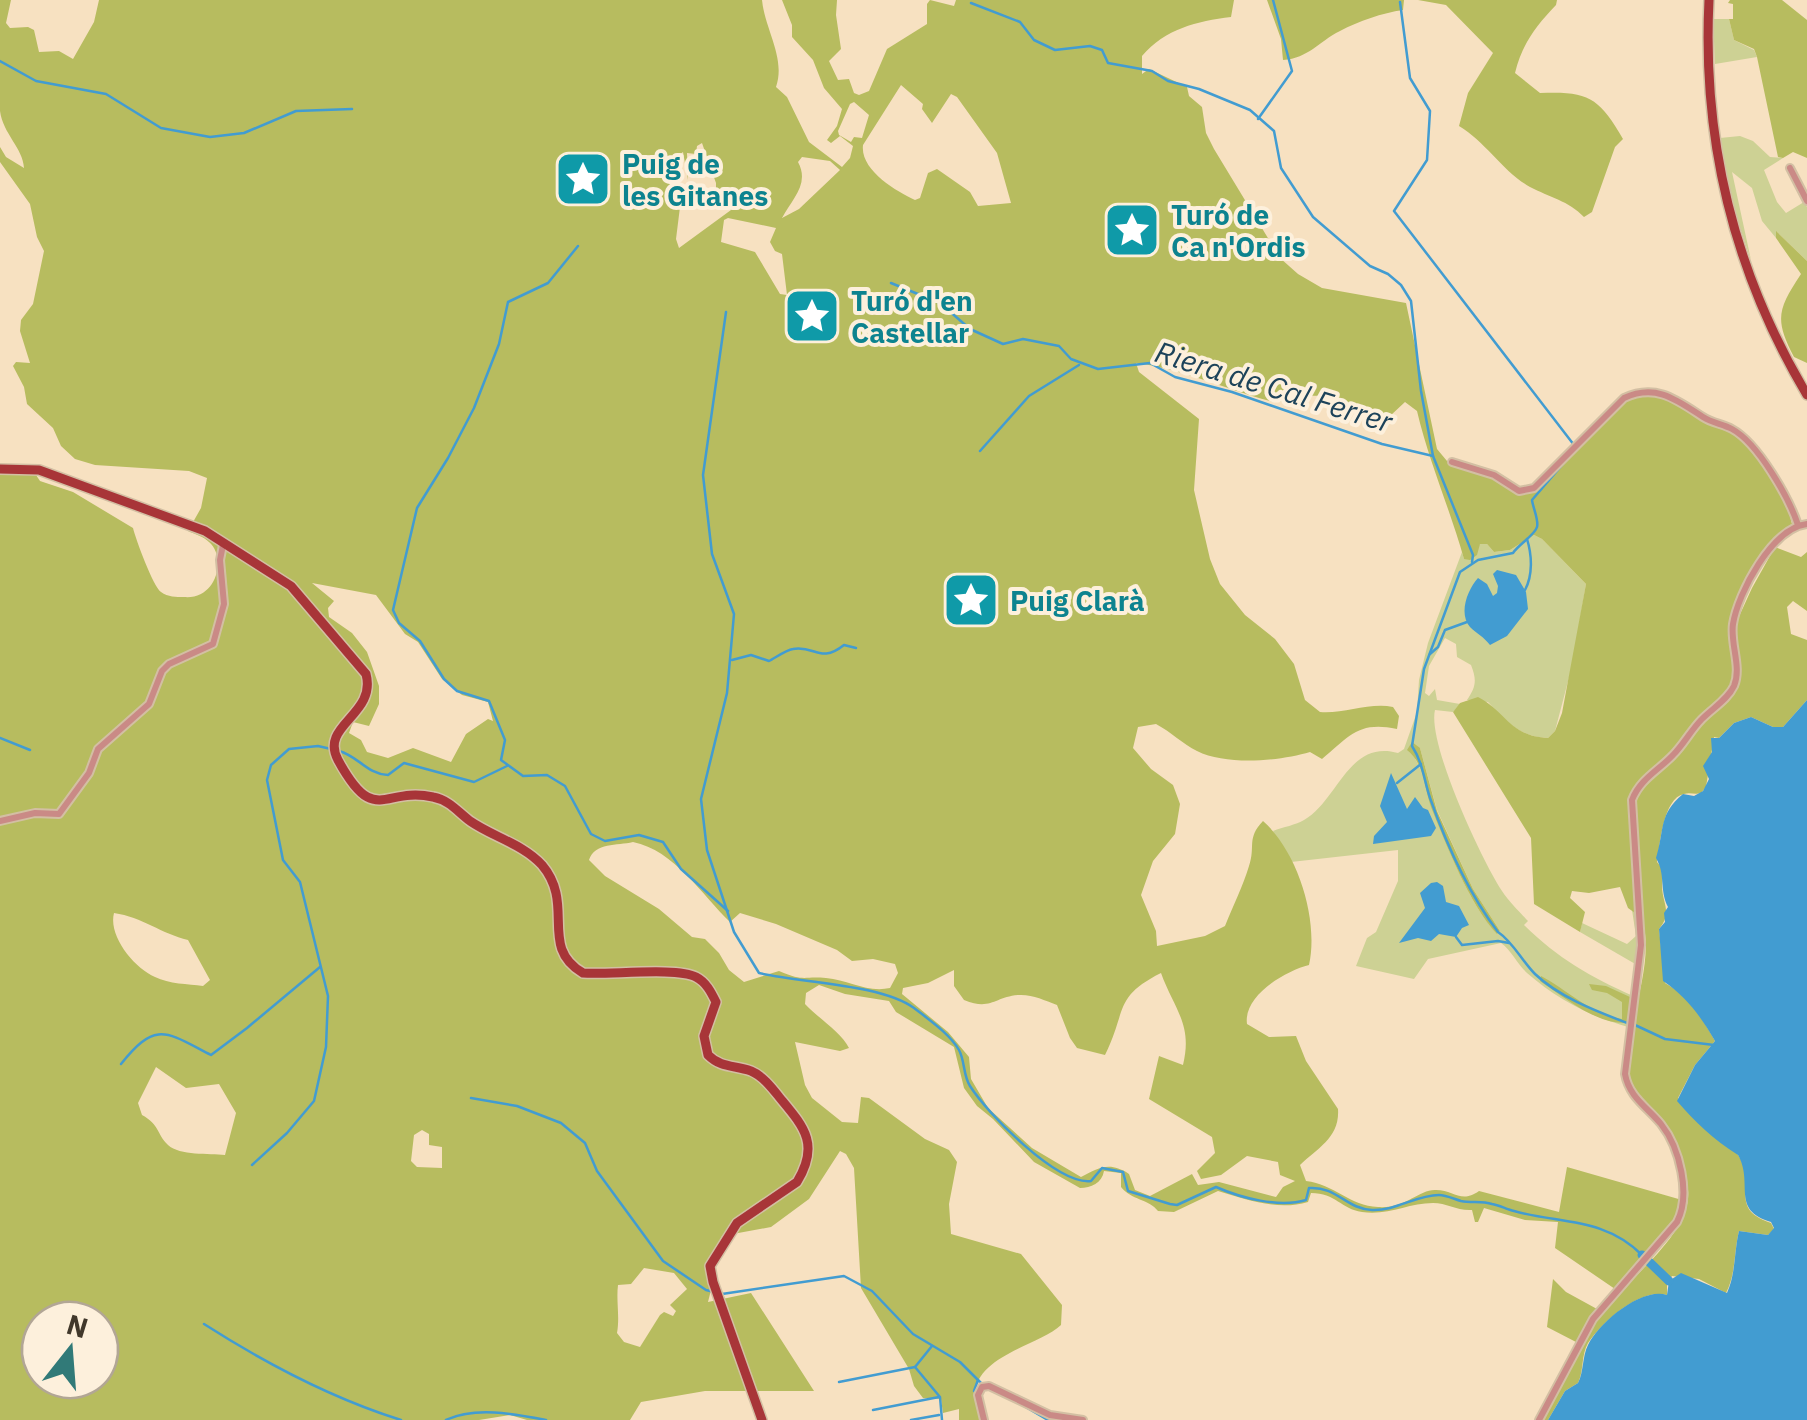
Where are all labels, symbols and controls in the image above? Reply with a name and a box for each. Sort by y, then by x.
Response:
place label: Puig de les Gitanes [622,145,768,214]
place icon: Puig de les Gitanes [553,149,613,209]
place label: Turó de Ca n'Ordis [1171,196,1306,265]
place icon: Turó de Ca n'Ordis [1102,200,1162,260]
place label: Turó d'en Castellar [851,282,973,351]
place icon: Turó d'en Castellar [782,286,842,346]
water label: Riera de Cal Ferrer [1151,331,1398,441]
place icon: Puig Clarà [941,570,1001,630]
place label: Puig Clarà [1010,582,1145,619]
north arrow [20,1300,120,1400]
text: N [62,1305,93,1346]

